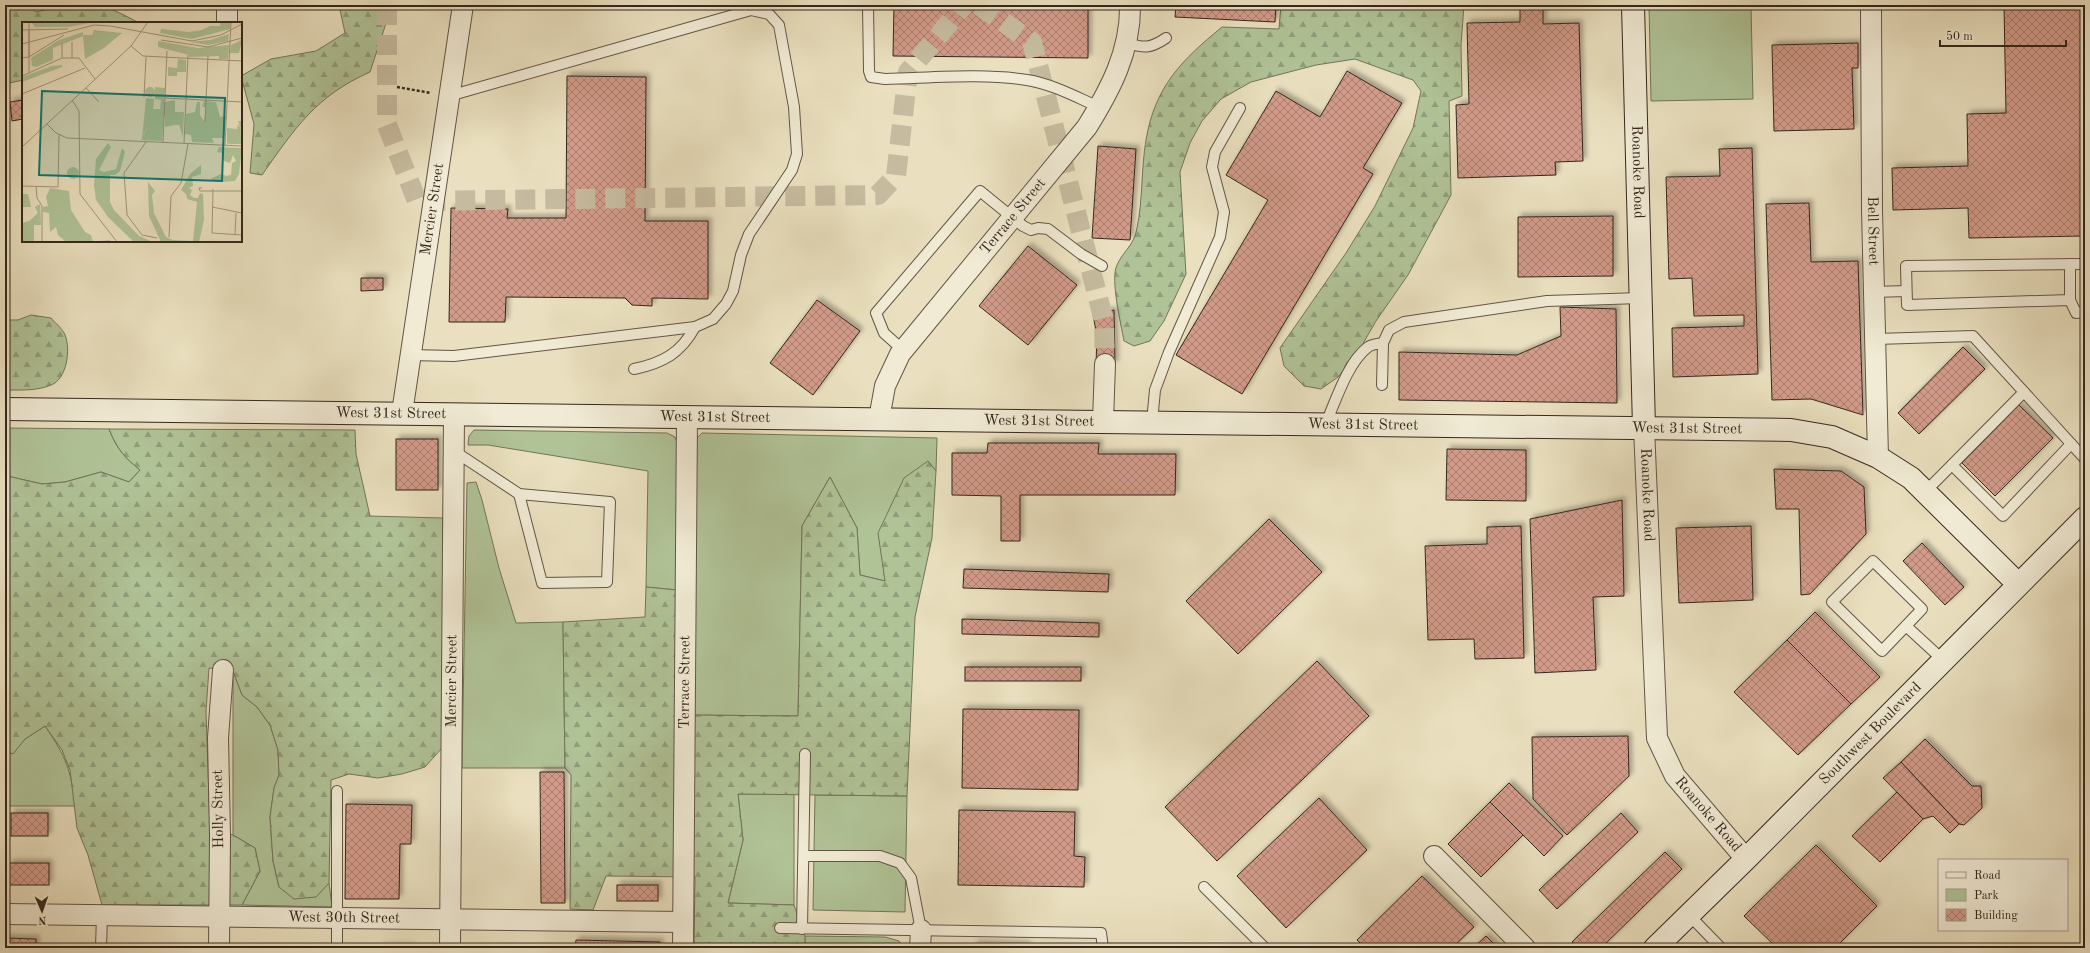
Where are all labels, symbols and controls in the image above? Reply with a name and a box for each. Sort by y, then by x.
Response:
inset map [22,22,242,242]
scale bar [1940,22,2066,48]
text: 50 m [1946,30,1973,43]
street label: Roanoke Road [1629,125,1646,219]
street label: Mercier Street [418,162,447,257]
street label: Terrace Street [978,176,1049,257]
street label: Bell Street [1864,196,1881,266]
street label: West 31st Street [336,405,446,422]
street label: West 31st Street [660,409,770,425]
street label: West 31st Street [984,413,1094,429]
street label: West 31st Street [1307,417,1418,433]
street label: West 31st Street [1631,421,1742,437]
street label: Roanoke Road [1637,448,1656,542]
street label: Mercier Street [444,634,460,728]
street label: Terrace Street [677,635,693,729]
street label: Southwest Boulevard [1817,679,1925,788]
street label: Holly Street [211,769,227,849]
street label: Roanoke Road [1672,774,1744,855]
legend [1938,859,2068,931]
text: Road [1974,870,2001,882]
text: Park [1974,890,1999,902]
north arrow [22,891,62,931]
street label: West 30th Street [288,910,400,926]
text: Building [1974,910,2018,922]
text: N [37,914,47,925]

